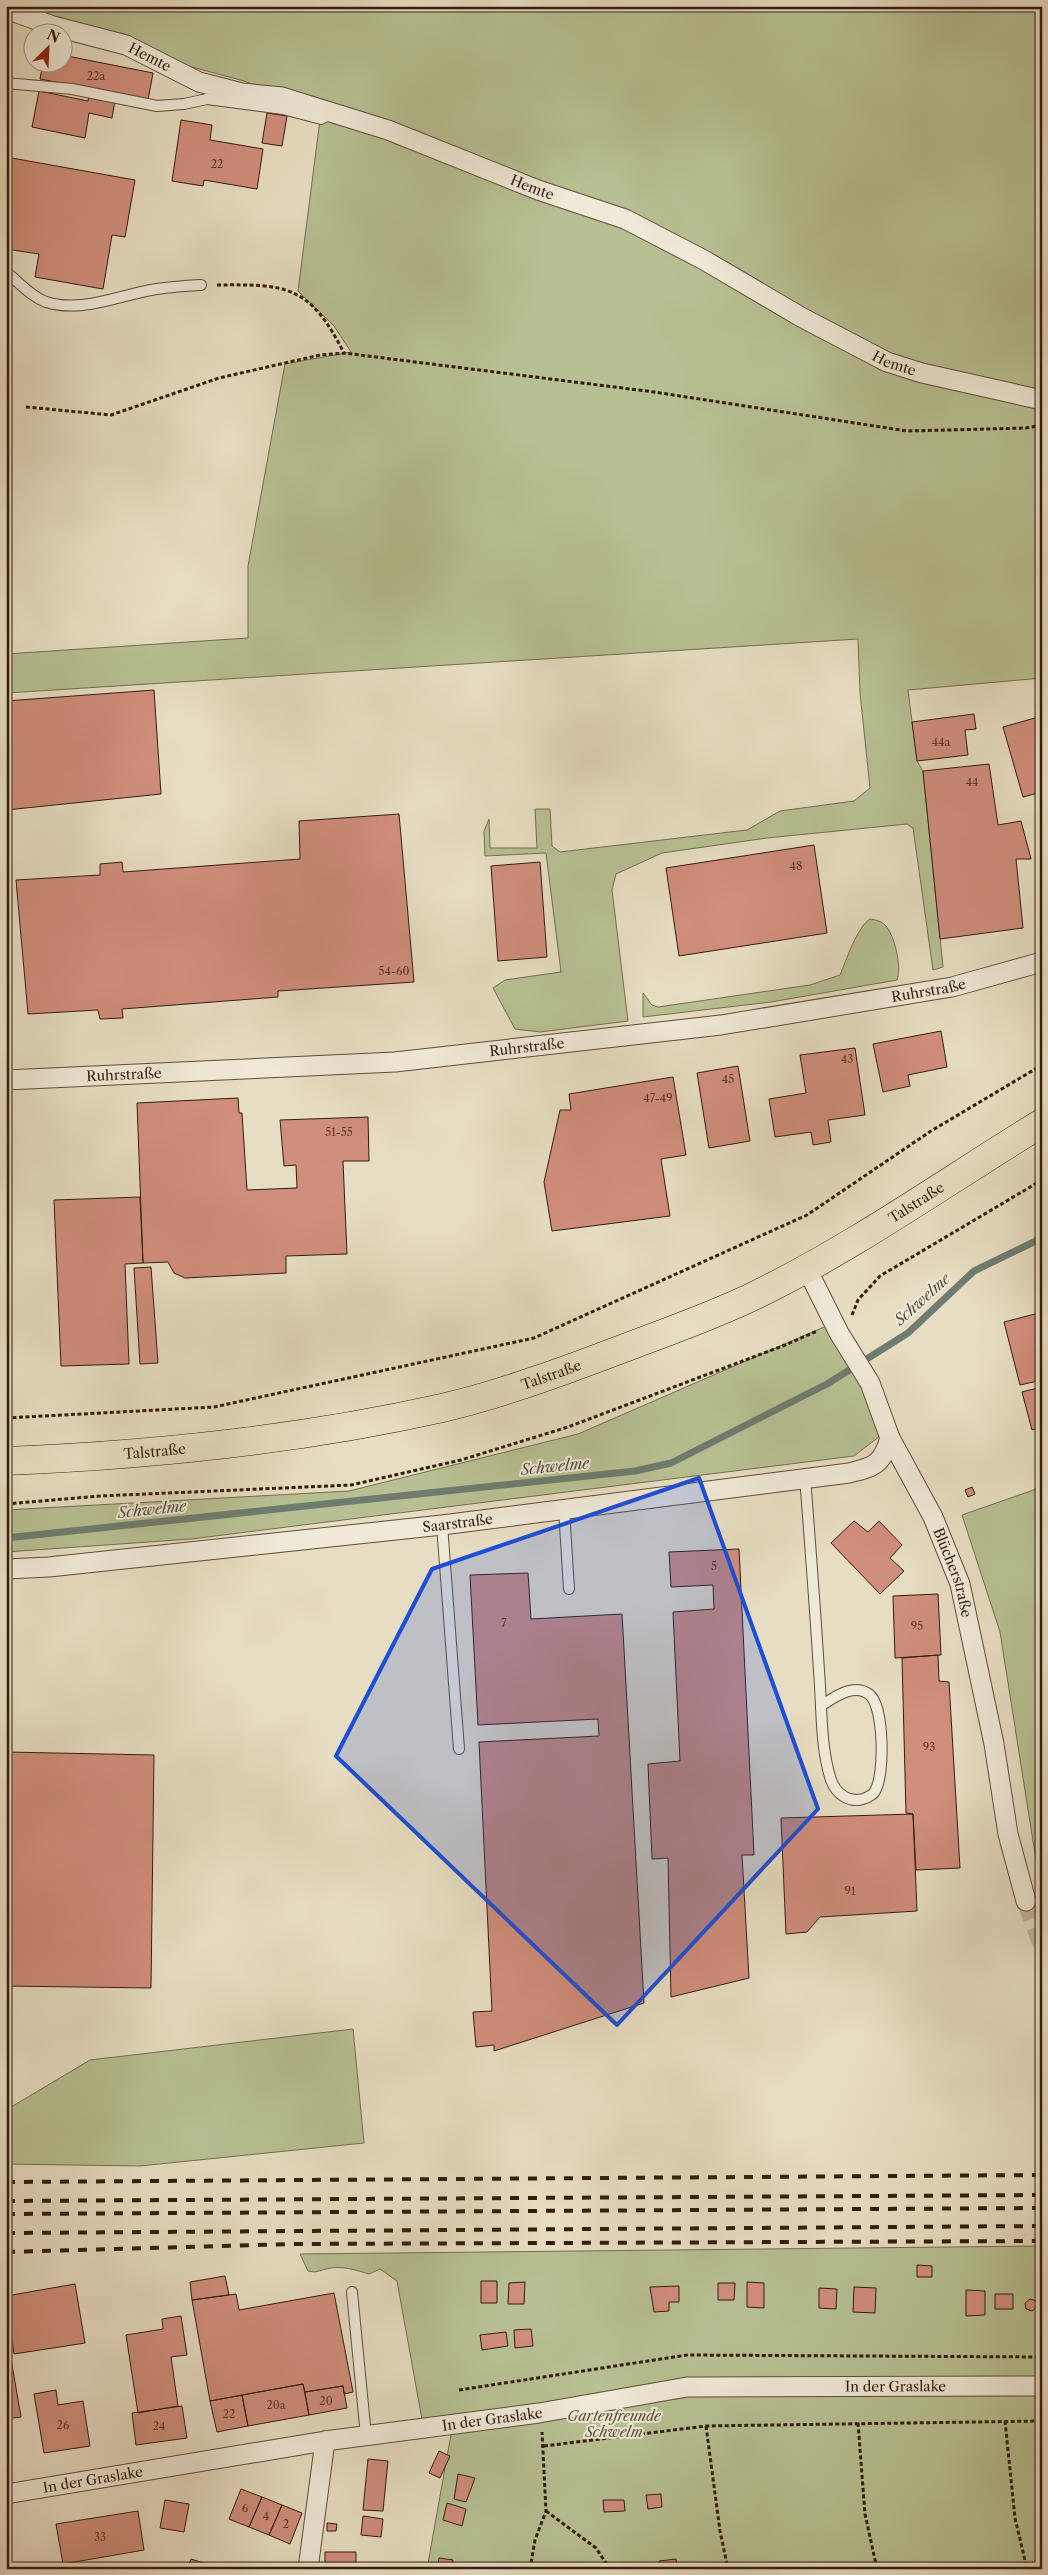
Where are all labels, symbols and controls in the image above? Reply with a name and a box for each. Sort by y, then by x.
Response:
north arrow [22,22,72,72]
text: N [44,25,63,47]
street label: Hemte [125,39,174,75]
house number: 22a [87,69,105,83]
house number: 22 [211,157,223,171]
street label: Hemte [508,171,556,204]
street label: Hemte [869,347,918,380]
house number: 44a [932,735,950,749]
house number: 44 [966,775,978,789]
house number: 48 [790,859,802,873]
house number: 54-60 [379,964,409,978]
street label: Ruhrstraße [890,975,968,1006]
street label: Ruhrstraße [488,1034,565,1060]
house number: 43 [841,1052,853,1066]
street label: Ruhrstraße [86,1064,162,1085]
house number: 45 [722,1072,734,1086]
house number: 47-49 [643,1091,673,1105]
house number: 51-55 [325,1125,353,1139]
street label: Talstraße [885,1178,948,1227]
water label: Schwelme [889,1268,954,1330]
street label: Talstraße [519,1356,584,1394]
street label: Talstraße [123,1440,187,1463]
water label: Schwelme [519,1453,591,1479]
water label: Schwelme [116,1496,188,1522]
street label: Saarstraße [421,1510,494,1536]
street label: Blücherstraße [929,1525,976,1619]
house number: 5 [711,1559,717,1573]
house number: 7 [501,1616,507,1630]
house number: 95 [911,1619,923,1633]
house number: 93 [923,1740,935,1754]
house number: 91 [844,1884,856,1898]
street label: In der Graslake [845,2377,946,2396]
house number: 20 [319,2394,333,2408]
house number: 20a [266,2398,286,2412]
street label: In der Graslake [441,2404,544,2435]
house number: 22 [223,2407,235,2421]
park label: Gartenfreunde Schwelm [567,2407,662,2441]
house number: 26 [57,2418,70,2432]
house number: 24 [153,2419,165,2433]
street label: In der Graslake [41,2462,144,2497]
house number: 6 [242,2501,249,2515]
house number: 4 [263,2509,269,2523]
house number: 2 [283,2517,289,2531]
house number: 33 [94,2530,106,2544]

